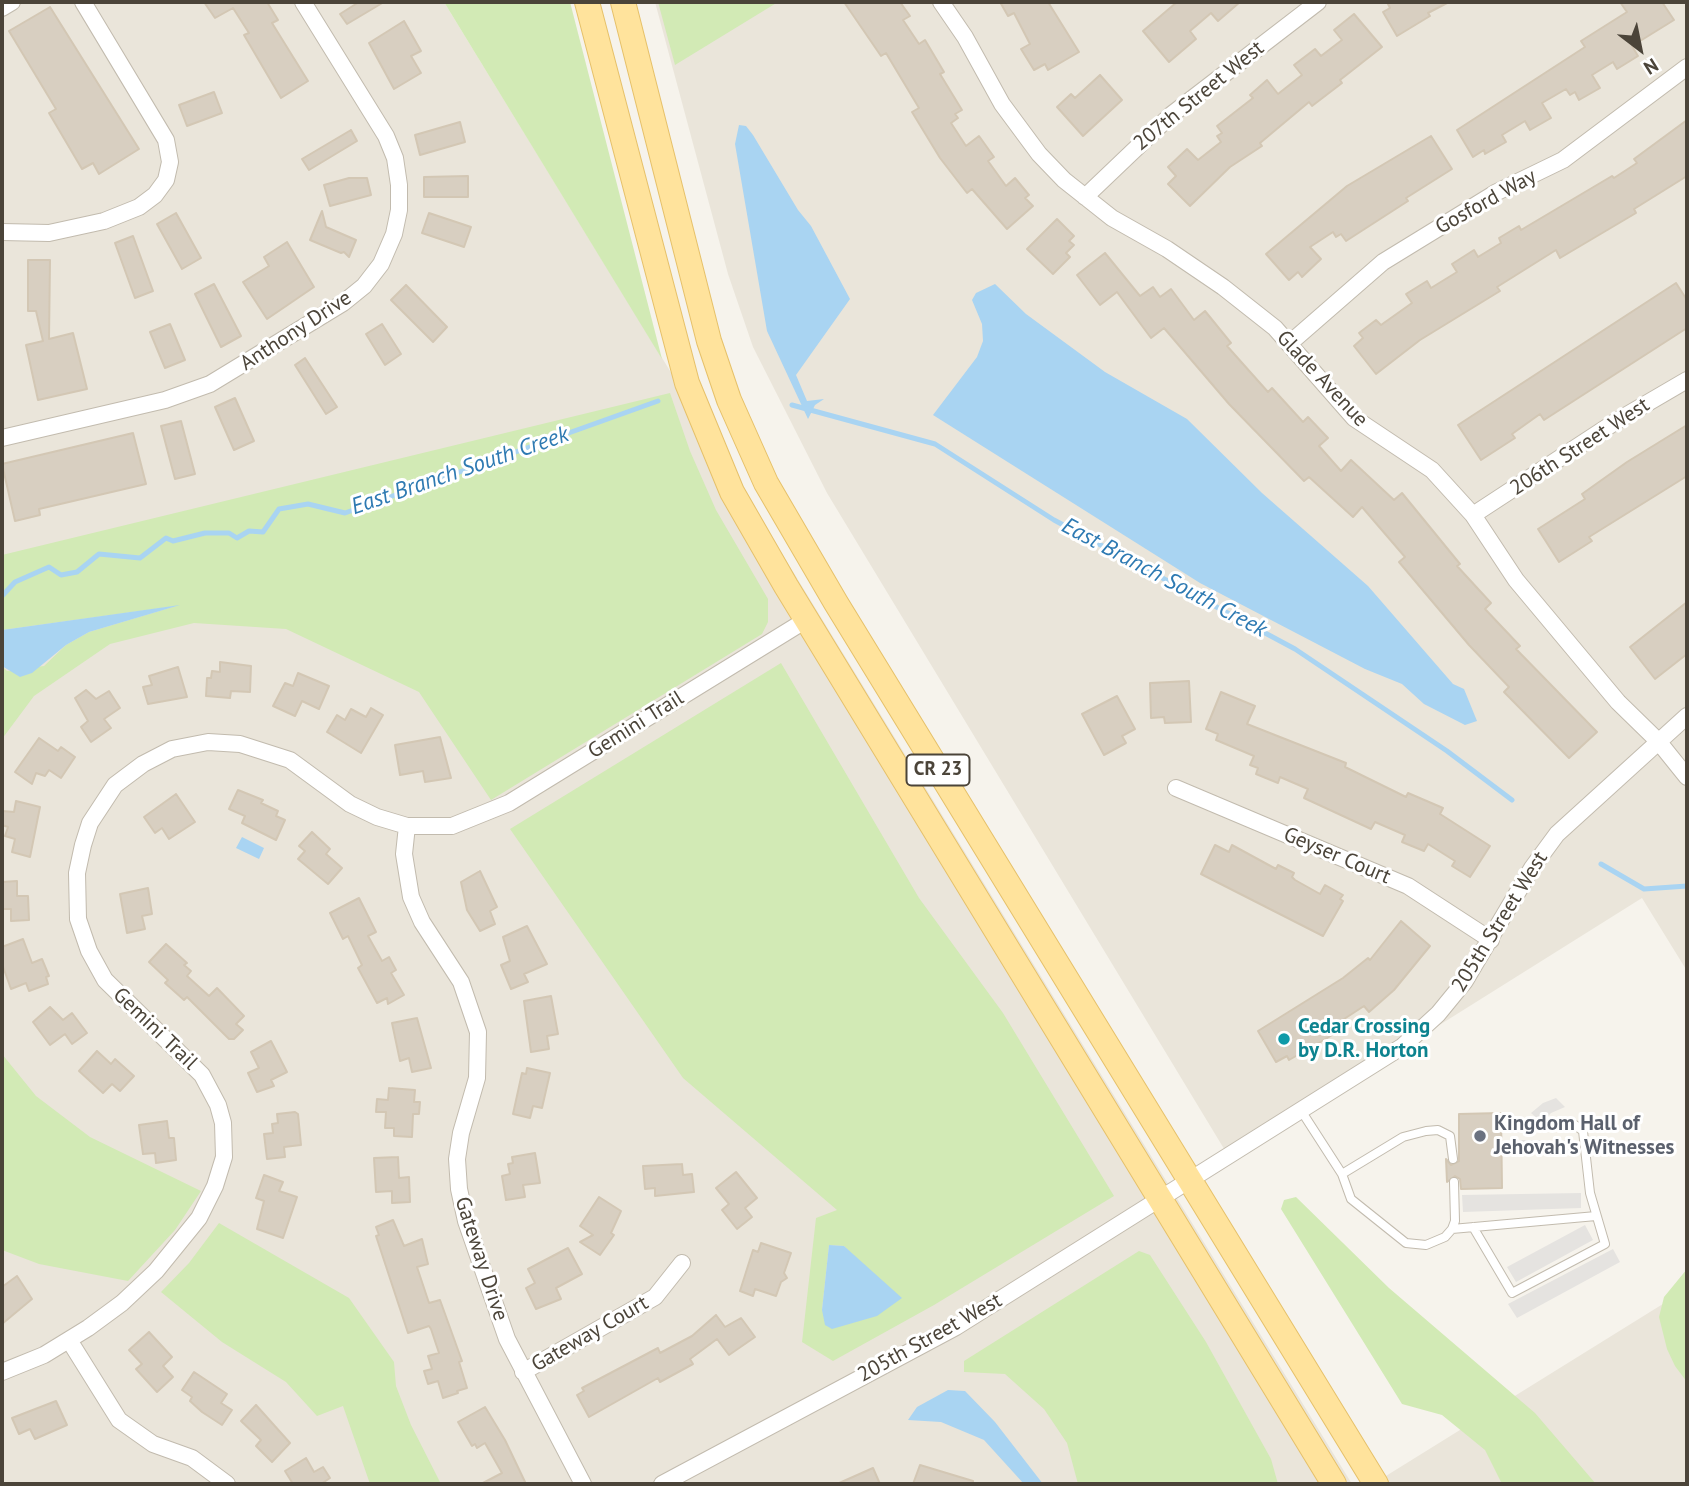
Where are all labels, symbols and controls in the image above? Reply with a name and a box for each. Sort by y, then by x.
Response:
north arrow [1605,14,1675,84]
street label: 207th Street West [1129,36,1269,156]
text: N [1639,53,1663,80]
street label: Gosford Way [1431,164,1541,240]
street label: Anthony Drive [236,286,356,376]
street label: Glade Avenue [1271,326,1373,432]
street label: 206th Street West [1506,393,1654,501]
water label: East Branch South Creek [348,421,572,521]
water label: East Branch South Creek [1057,512,1271,644]
street label: Gemini Trail [584,686,688,764]
road number: CR 23 [906,754,970,786]
street label: Geyser Court [1280,822,1394,890]
street label: 205th Street West [1447,847,1553,997]
street label: Gemini Trail [108,983,202,1075]
place label: Cedar Crossing by D.R. Horton [1298,1014,1430,1064]
marker: Cedar Crossing by D.R. Horton [1276,1031,1292,1047]
place label: Kingdom Hall of Jehovah's Witnesses [1494,1111,1674,1161]
marker: Kingdom Hall of Jehovah's Witnesses [1472,1128,1488,1144]
street label: Gateway Drive [449,1194,513,1324]
street label: 205th Street West [854,1288,1006,1388]
street label: Gateway Court [527,1290,653,1378]

